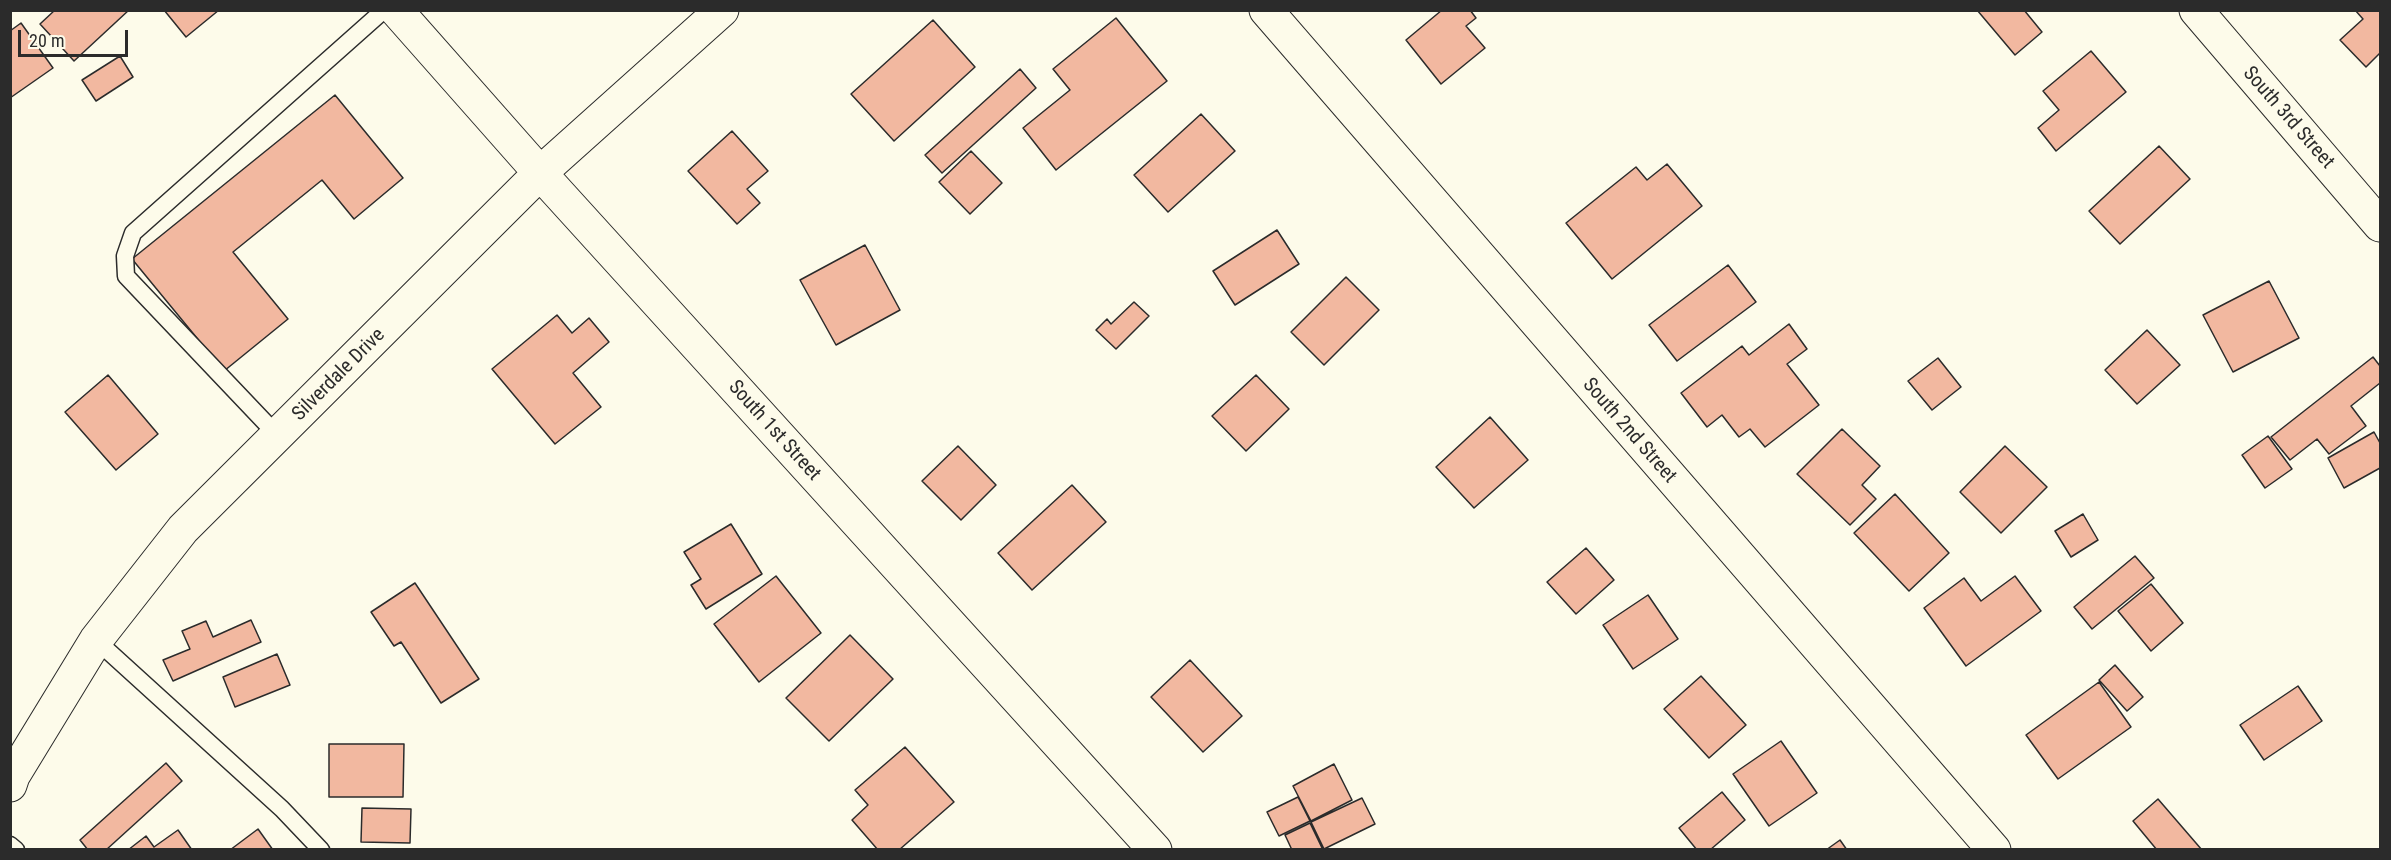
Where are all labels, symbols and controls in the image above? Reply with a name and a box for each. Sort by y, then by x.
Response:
scale bar [21,18,130,56]
text: 20 m [29,30,64,51]
street label: South 3rd Street [2237,62,2339,174]
street label: Silverdale Drive [288,324,390,426]
street label: South 2nd Street [1577,374,1681,488]
street label: South 1st Street [723,376,825,486]

